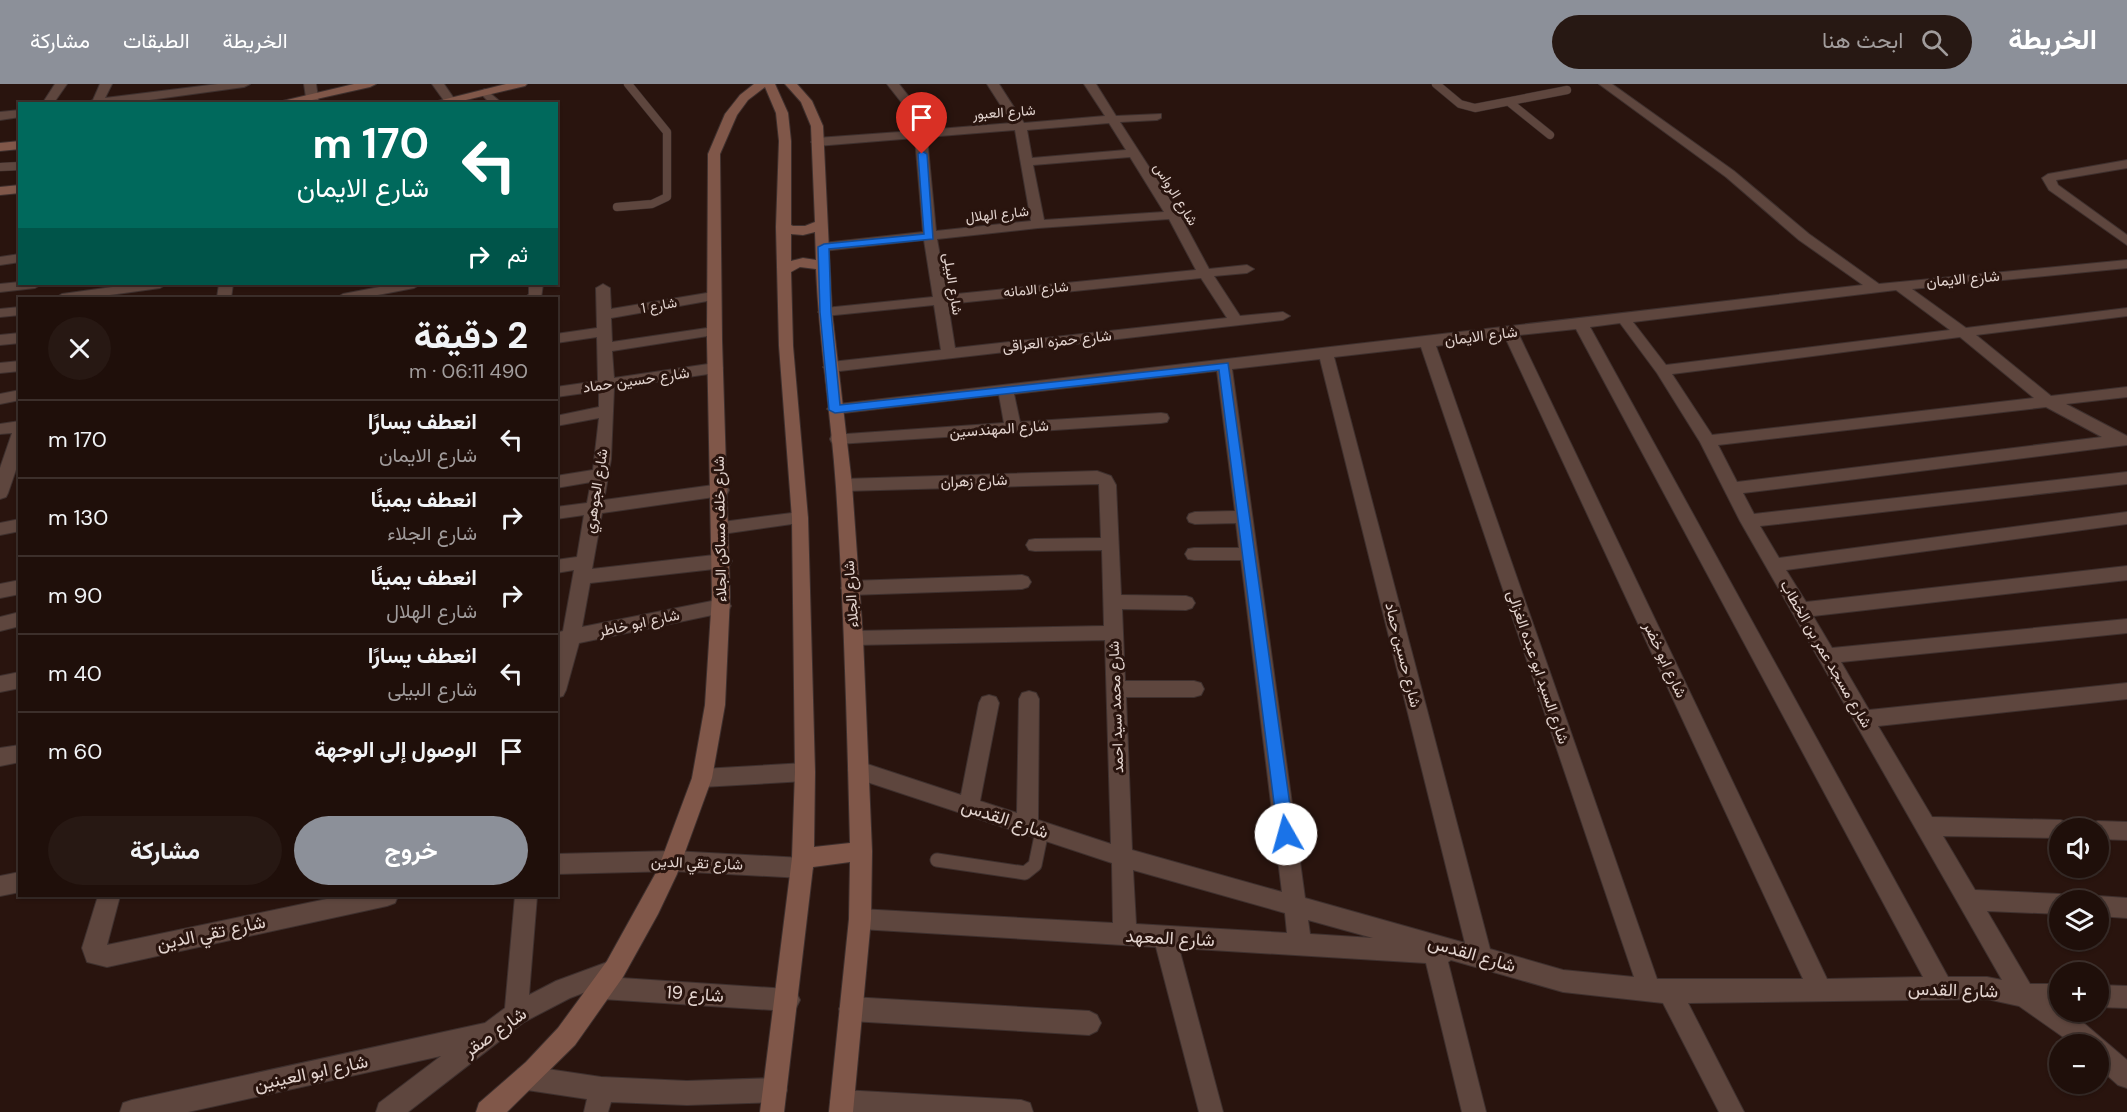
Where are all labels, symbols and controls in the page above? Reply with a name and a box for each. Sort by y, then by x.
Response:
search box [1552,15,1972,69]
text: الخريطة [2008,21,2097,58]
text: ابحث هنا [1822,26,1903,55]
icon: search [1918,26,1951,59]
text: مشاركة [30,27,90,55]
text: الطبقات [123,27,190,55]
text: الخريطة [223,27,288,55]
pin [896,92,947,154]
icon: arrive [905,101,938,134]
street label: شارع العبور [971,101,1036,125]
text: 170 m [312,116,429,171]
icon: left [450,126,528,204]
street label: شارع الرواس [1148,159,1202,230]
text: شارع الايمان [297,170,429,205]
street label: شارع الهلال [964,202,1030,228]
icon: right [462,240,495,273]
text: ثم [507,240,528,269]
street label: شارع البيلى [937,252,967,317]
street label: شارع الايمان [1926,266,2001,293]
street label: شارع الامانه [1003,277,1070,303]
street label: شارع 1 [640,293,679,319]
text: 2 دقيقة [414,312,528,359]
button: close [48,317,111,380]
street label: شارع الايمان [1443,322,1519,351]
street label: شارع حمزه العراقى [1001,325,1113,358]
text: 490 m · 06:11 [409,358,528,384]
street label: شارع حسين حماد [581,363,691,398]
text: انعطف يسارًا [368,407,477,436]
street label: شارع المهندسين [949,416,1050,443]
icon: left [495,423,528,456]
text: 170 m [48,425,107,454]
text: شارع الايمان [379,442,477,468]
street label: شارع الجوهري [579,447,616,535]
street label: شارع خلف مساكن الجلاء [709,456,732,602]
street label: شارع زهران [940,470,1008,493]
text: انعطف يمينًا [370,485,477,514]
icon: right [495,501,528,534]
text: 130 m [48,503,108,532]
text: شارع الجلاء [387,520,477,546]
street label: شارع الجلاء [839,559,864,628]
text: انعطف يمينًا [370,563,477,592]
street label: شارع مسجد عمر بن الخطاب [1775,576,1877,732]
icon: right [495,579,528,612]
text: 90 m [48,581,102,610]
street label: شارع السيد ابو عبده الغزالى [1501,588,1574,747]
text: شارع الهلال [386,598,477,624]
street label: شارع حسين حماد [1379,600,1426,710]
street label: شارع ابو خاطر [596,605,682,643]
street label: شارع ابو خضر [1637,618,1691,702]
street label: شارع محمد سيد احمد [1104,640,1129,773]
text: انعطف يسارًا [368,641,477,670]
icon: left [495,657,528,690]
text: 40 m [48,659,102,688]
text: شارع البيلى [388,676,477,702]
text: الوصول إلى الوجهة [315,735,477,764]
icon: arrive [495,735,528,768]
text: 60 m [48,737,102,766]
street label: شارع القدس [958,794,1052,844]
position arrow [1254,802,1318,866]
button: مشاركة [48,816,282,885]
button: خروج [294,816,528,885]
map controls [2049,818,2109,1094]
button: sound [2049,818,2109,878]
street label: شارع تقي الدين [651,851,744,878]
button: layers [2049,890,2109,950]
street label: شارع تقي الدين [154,910,268,959]
street label: شارع المعهد [1125,924,1215,952]
street label: شارع القدس [1425,930,1519,978]
button: + [2049,962,2109,1022]
street label: شارع القدس [1908,976,1998,1004]
street label: شارع 19 [665,980,725,1008]
street label: شارع صقر [458,1002,531,1063]
button: − [2049,1034,2109,1094]
street label: شارع ابو العينين [252,1049,370,1097]

